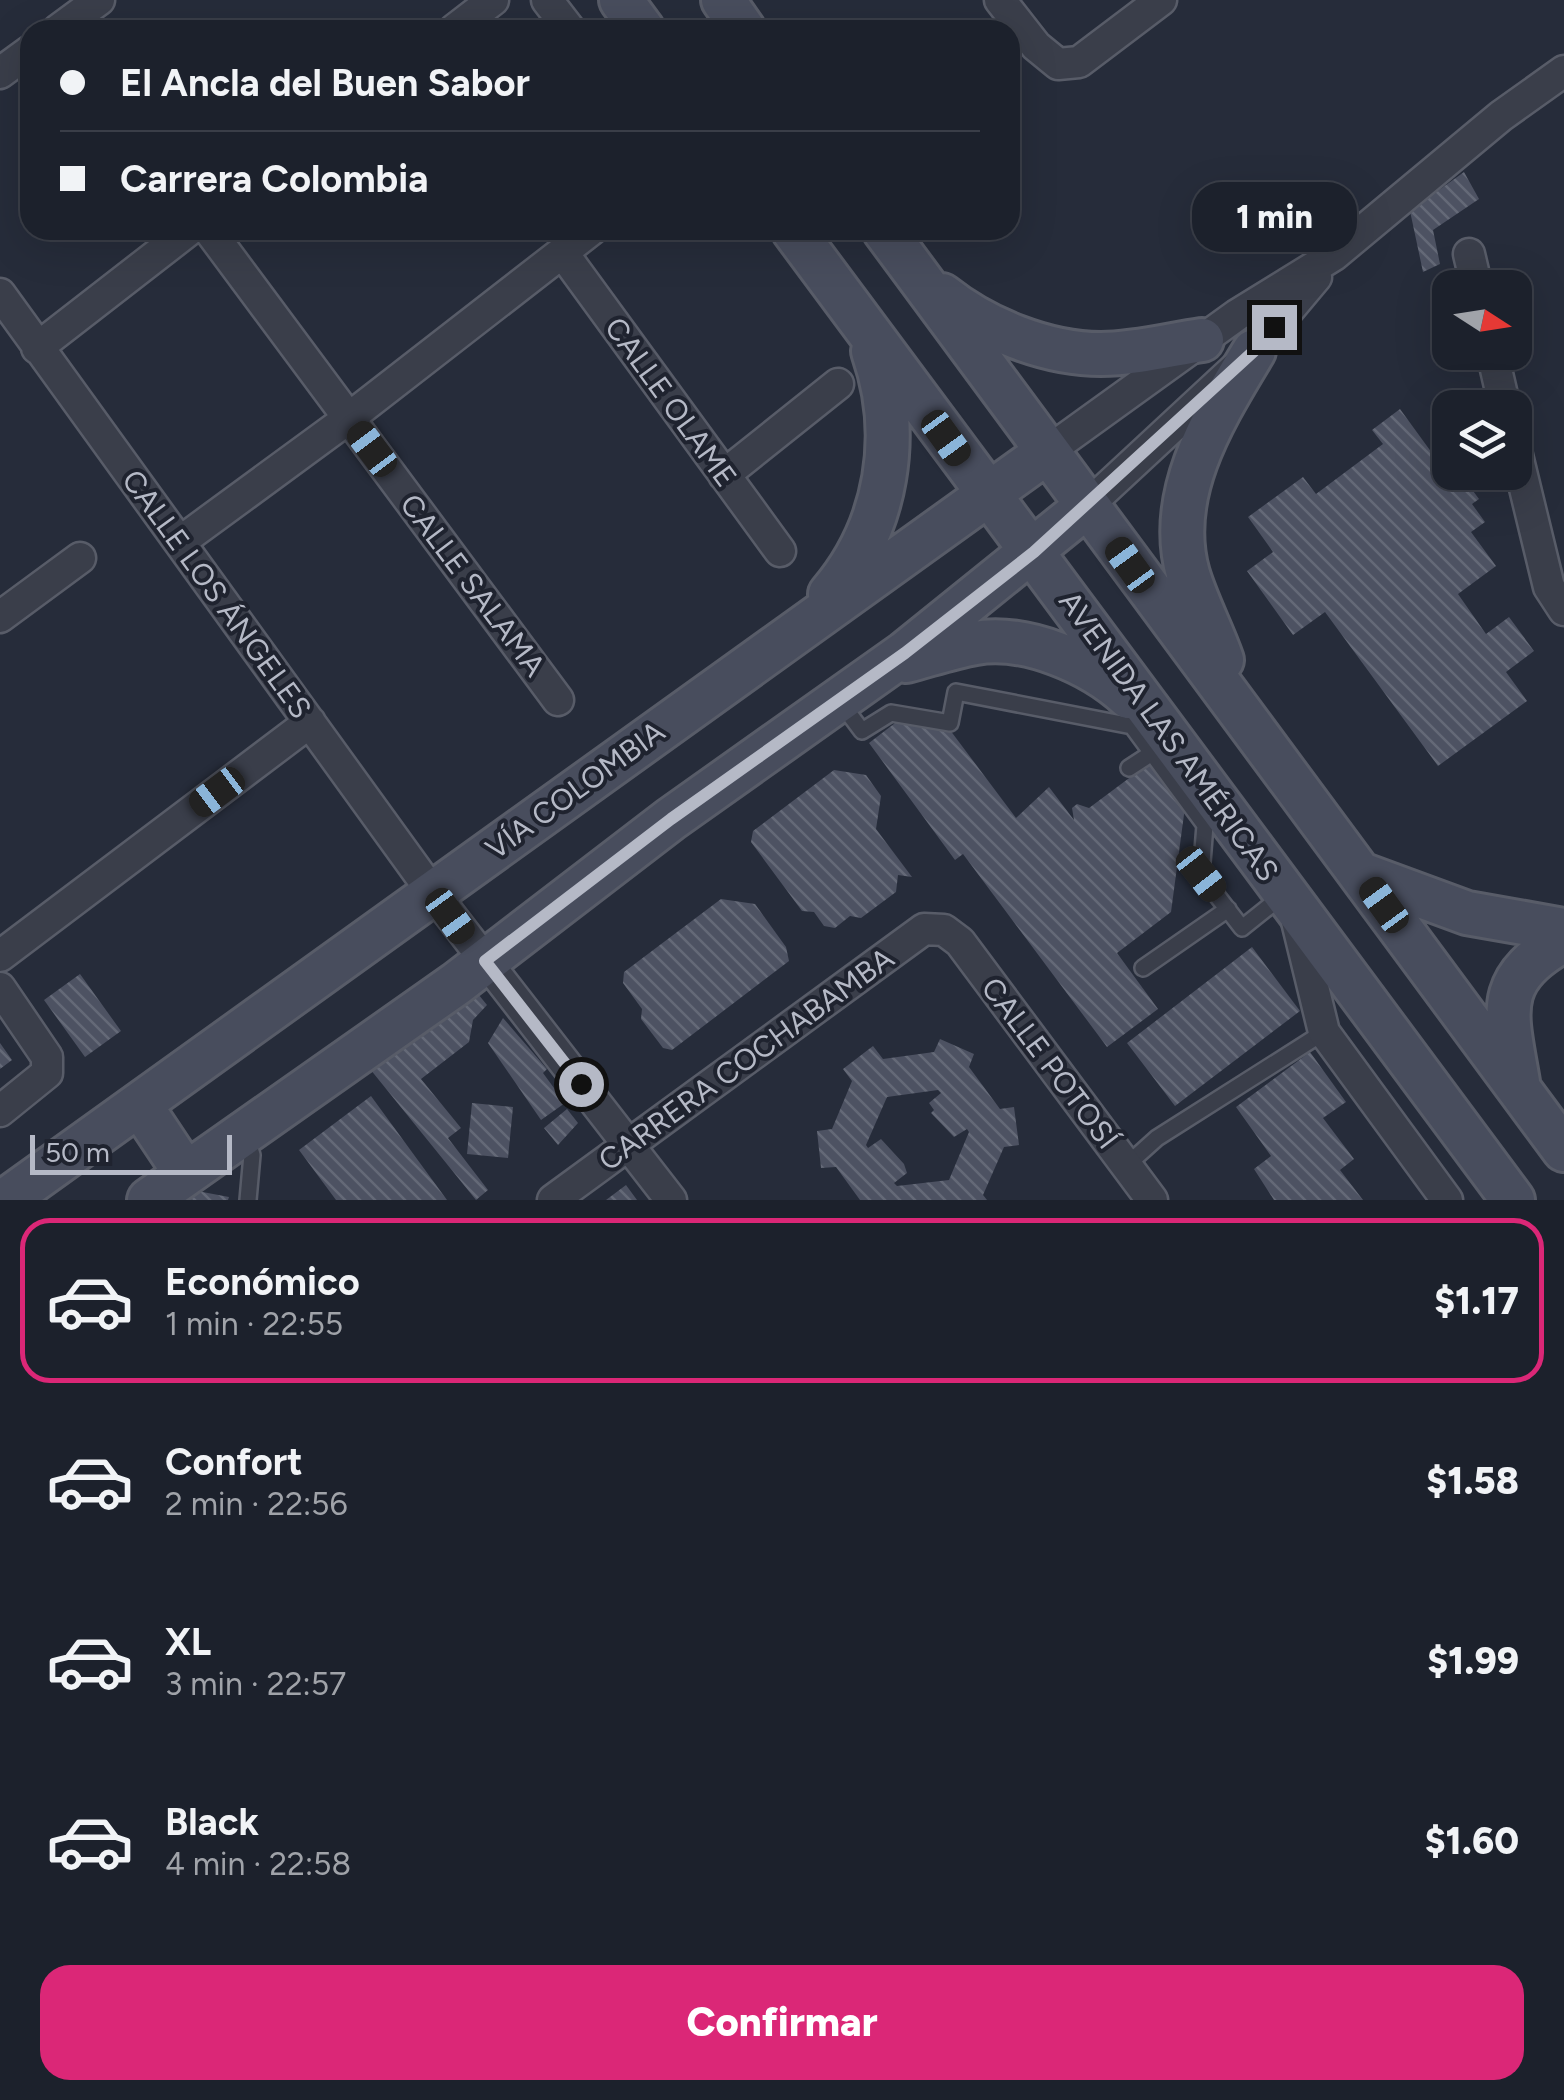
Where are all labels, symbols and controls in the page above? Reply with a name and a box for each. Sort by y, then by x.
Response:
text: El Ancla del Buen Sabor [120,60,530,106]
text: Carrera Colombia [120,156,428,202]
callout: 1 min [1192,182,1356,252]
text: 1 min [1236,198,1313,236]
north arrow [1432,270,1532,370]
map controls [1432,270,1532,490]
route end [1252,305,1297,350]
street label: CALLE OLAME [597,310,745,494]
button: layers [1432,390,1532,490]
car [916,405,976,471]
car [342,416,402,482]
street label: CALLE LOS ÁNGELES [114,462,320,726]
street label: CALLE SALAMA [392,487,554,684]
car [1100,532,1160,598]
street label: AVENIDA LAS AMÉRICAS [1051,584,1287,888]
street label: VÍA COLOMBIA [478,712,672,867]
car [184,762,250,822]
car [1171,841,1231,907]
car [1354,872,1414,938]
car [420,883,480,949]
street label: CARRERA COCHABAMBA [591,939,901,1179]
street label: CALLE POTOSÍ [974,970,1127,1157]
route start [559,1062,604,1107]
scale bar [30,1130,232,1174]
text: 50 m [45,1135,110,1169]
icon: car [45,1256,135,1346]
text: Económico [165,1259,360,1305]
text: $1.17 [1434,1278,1519,1324]
text: 1 min · 22:55 [165,1305,343,1343]
icon: car [45,1436,135,1526]
text: Confort [165,1439,302,1485]
text: $1.58 [1426,1458,1519,1504]
text: 2 min · 22:56 [165,1485,348,1523]
icon: car [45,1616,135,1706]
text: XL [165,1619,211,1665]
text: $1.99 [1427,1638,1519,1684]
text: 3 min · 22:57 [165,1665,346,1703]
icon: car [45,1796,135,1886]
text: Black [165,1799,259,1845]
text: $1.60 [1425,1818,1519,1864]
text: 4 min · 22:58 [165,1845,351,1883]
button: Confirmar [40,1965,1524,2080]

